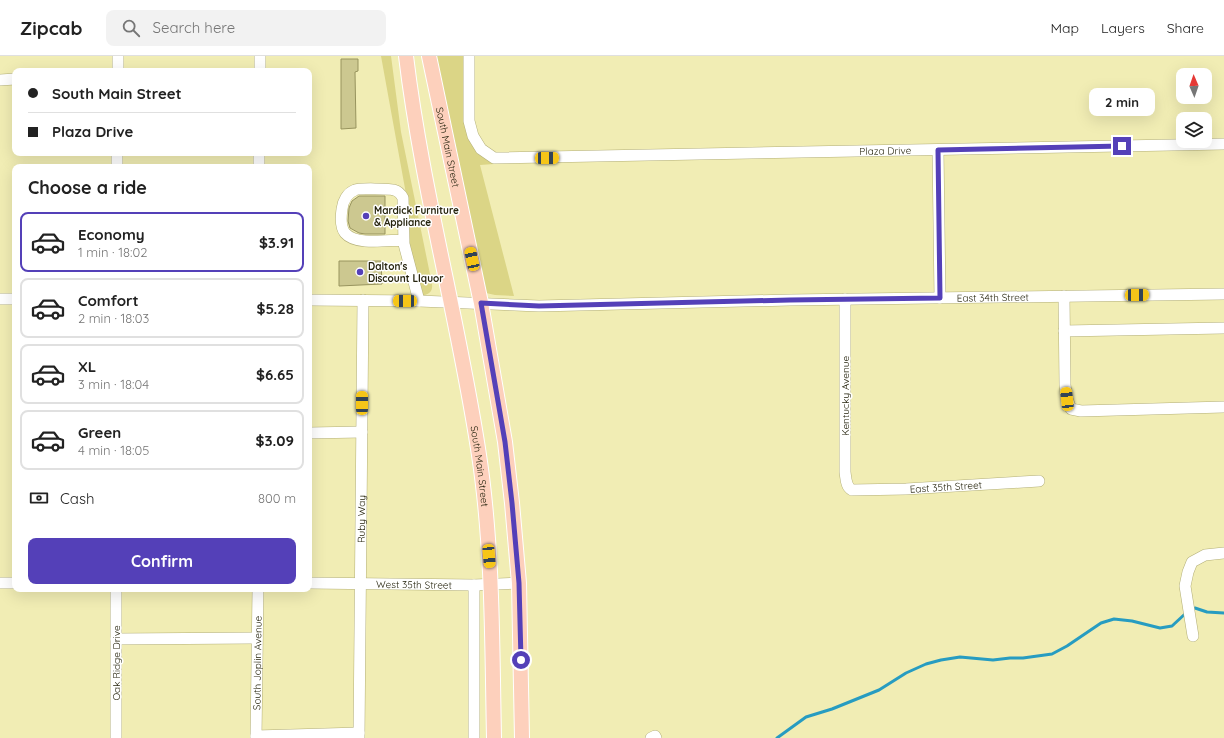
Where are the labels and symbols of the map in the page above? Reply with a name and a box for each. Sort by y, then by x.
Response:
north arrow [1176,68,1212,104]
callout: 2 min [1089,88,1155,116]
street label: South Main Street [433,106,463,189]
route end [1113,137,1131,155]
street label: Plaza Drive [859,143,912,157]
car [535,152,559,164]
place label: Mardick Furniture & Appliance [374,204,459,229]
marker: Mardick Furniture & Appliance [361,211,371,221]
car [464,246,480,272]
place label: Dalton's Discount LIquor [368,260,444,285]
marker: Dalton's Discount LIquor [355,267,365,277]
car [1125,289,1149,301]
street label: East 34th Street [957,290,1030,304]
car [393,295,417,307]
street label: Kentucky Avenue [839,356,852,436]
car [1060,386,1074,412]
car [356,391,368,415]
street label: South Main Street [468,425,492,508]
street label: East 35th Street [909,478,983,495]
street label: Ruby Way [354,495,368,543]
car [482,544,496,568]
street label: West 35th Street [376,577,453,591]
street label: South Joplin Avenue [250,615,264,710]
street label: Oak Ridge Drive [110,625,123,701]
route start [512,651,530,669]

